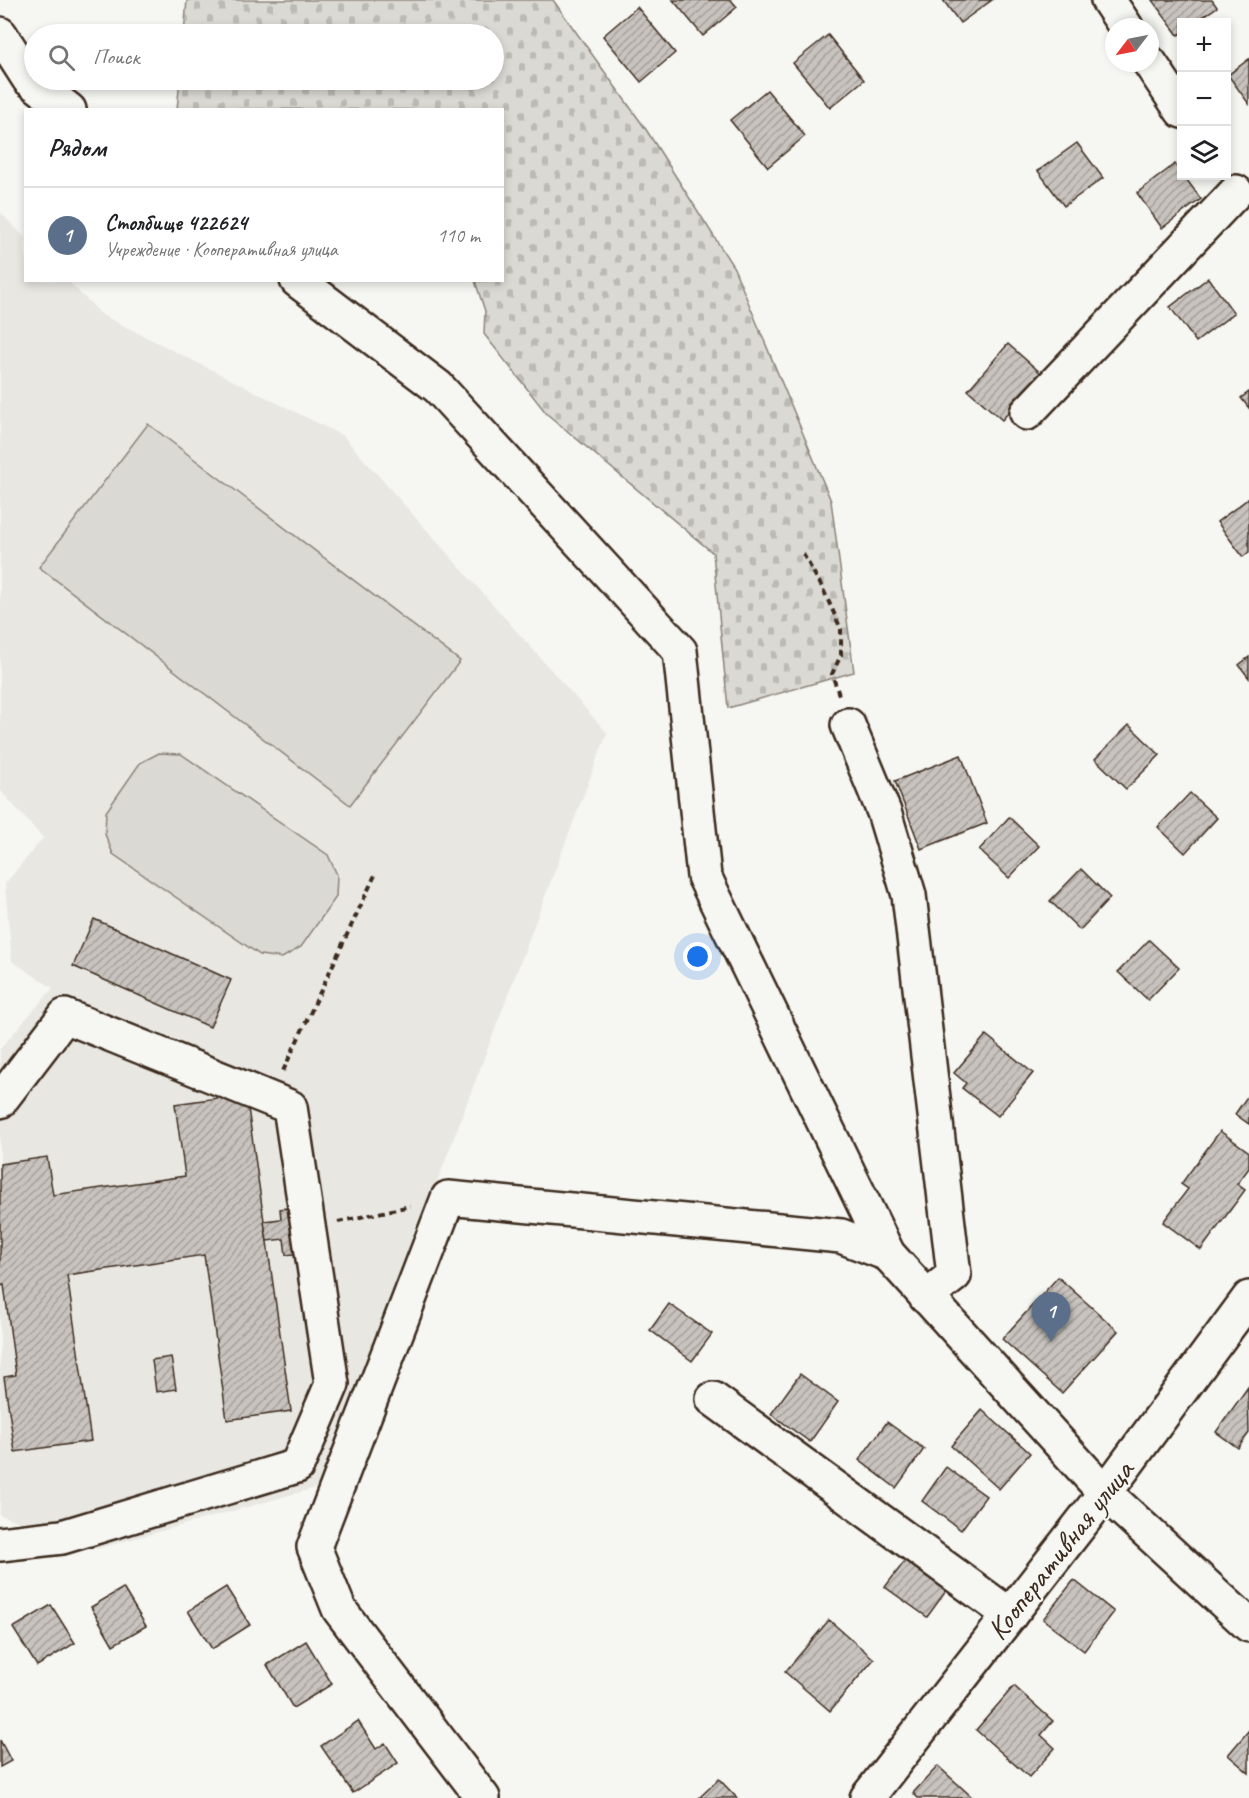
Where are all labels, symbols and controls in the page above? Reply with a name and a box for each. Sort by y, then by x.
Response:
north arrow [1105,18,1159,72]
map controls [1177,18,1231,180]
button: + [1177,18,1231,72]
search box [24,24,504,90]
icon: search [45,41,78,74]
text: Поиск [93,43,139,71]
button: − [1177,72,1231,126]
button: layers [1177,126,1231,180]
text: Рядом [48,131,106,164]
text: Столбище 422624 [105,209,247,237]
text: 1 [63,223,72,248]
text: 110 m [437,223,480,248]
text: Учреждение · Кооперативная улица [105,237,337,262]
your location [683,942,712,971]
pin: 1 [1032,1292,1070,1342]
street label: Кооперативная улица [978,1451,1143,1647]

